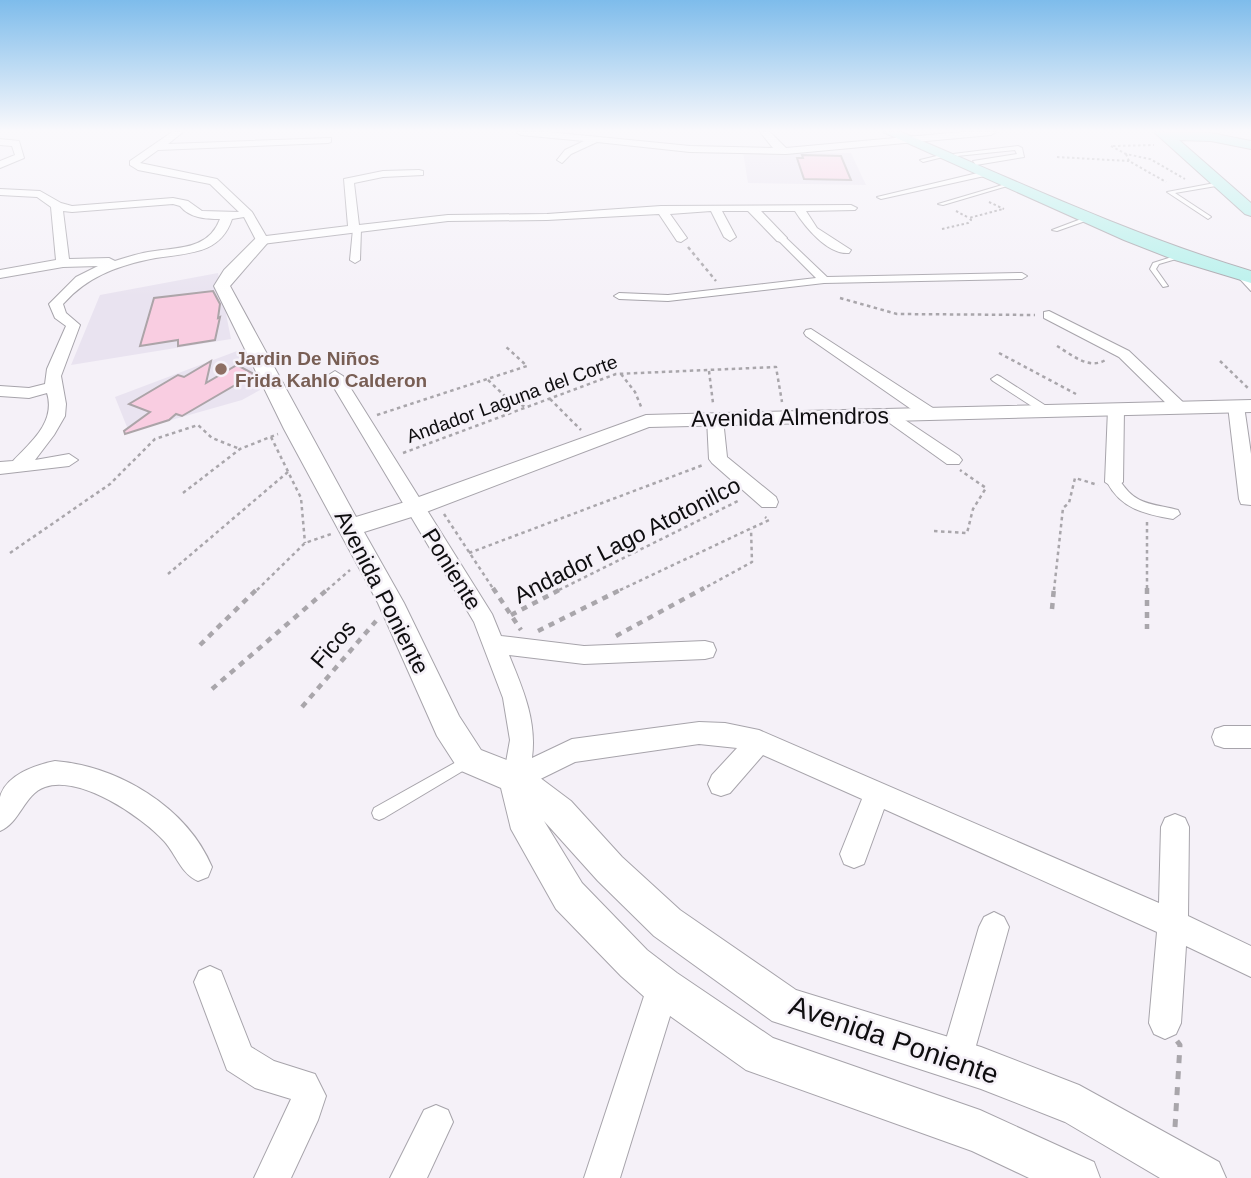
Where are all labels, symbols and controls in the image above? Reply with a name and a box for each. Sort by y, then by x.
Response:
place label: Jardin De Niños Frida Kahlo Calderon [235,348,427,391]
street label: Andador Laguna del Corte [404,351,620,447]
marker: Jardin De Niños Frida Kahlo Calderon [213,361,229,377]
street label: Avenida Almendros [691,402,889,432]
street label: Andador Lago Atotonilco [509,472,745,608]
street label: Avenida Poniente [330,506,434,678]
street label: Poniente [417,524,487,614]
street label: Ficos [305,615,361,673]
street label: Avenida Poniente [785,990,1003,1090]

